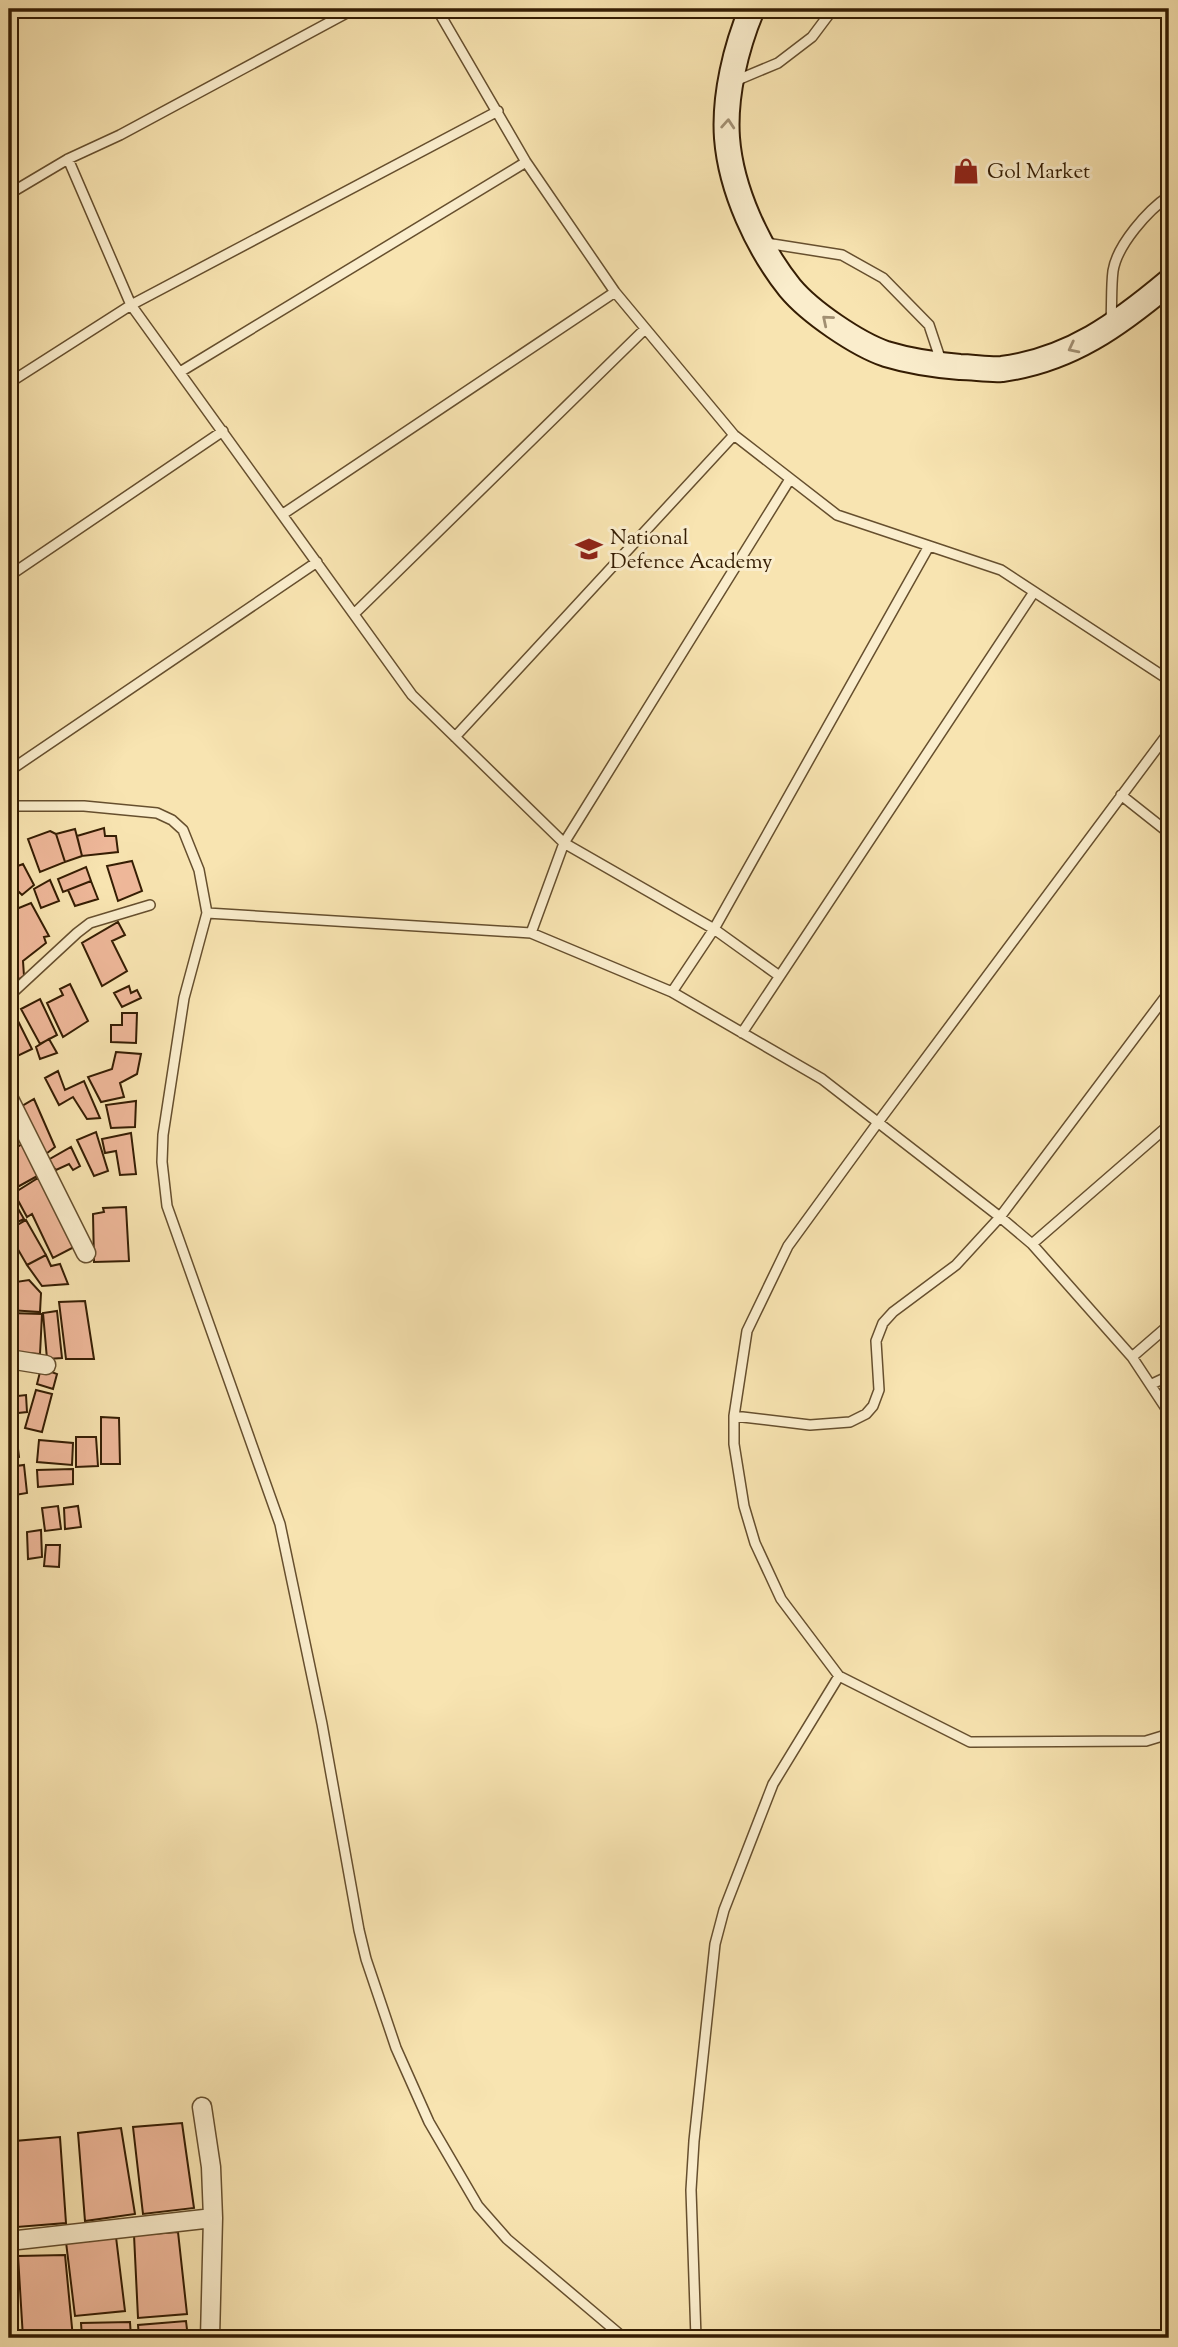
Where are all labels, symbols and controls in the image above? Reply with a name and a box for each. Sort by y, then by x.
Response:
one-way arrow [720,118,735,129]
shop icon: Gol Market [951,156,981,186]
place label: Gol Market [987,158,1090,188]
one-way arrow [822,316,835,328]
one-way arrow [1068,339,1080,353]
place label: National Defence Academy [610,524,773,578]
school or university icon: National Defence Academy [574,534,604,564]

